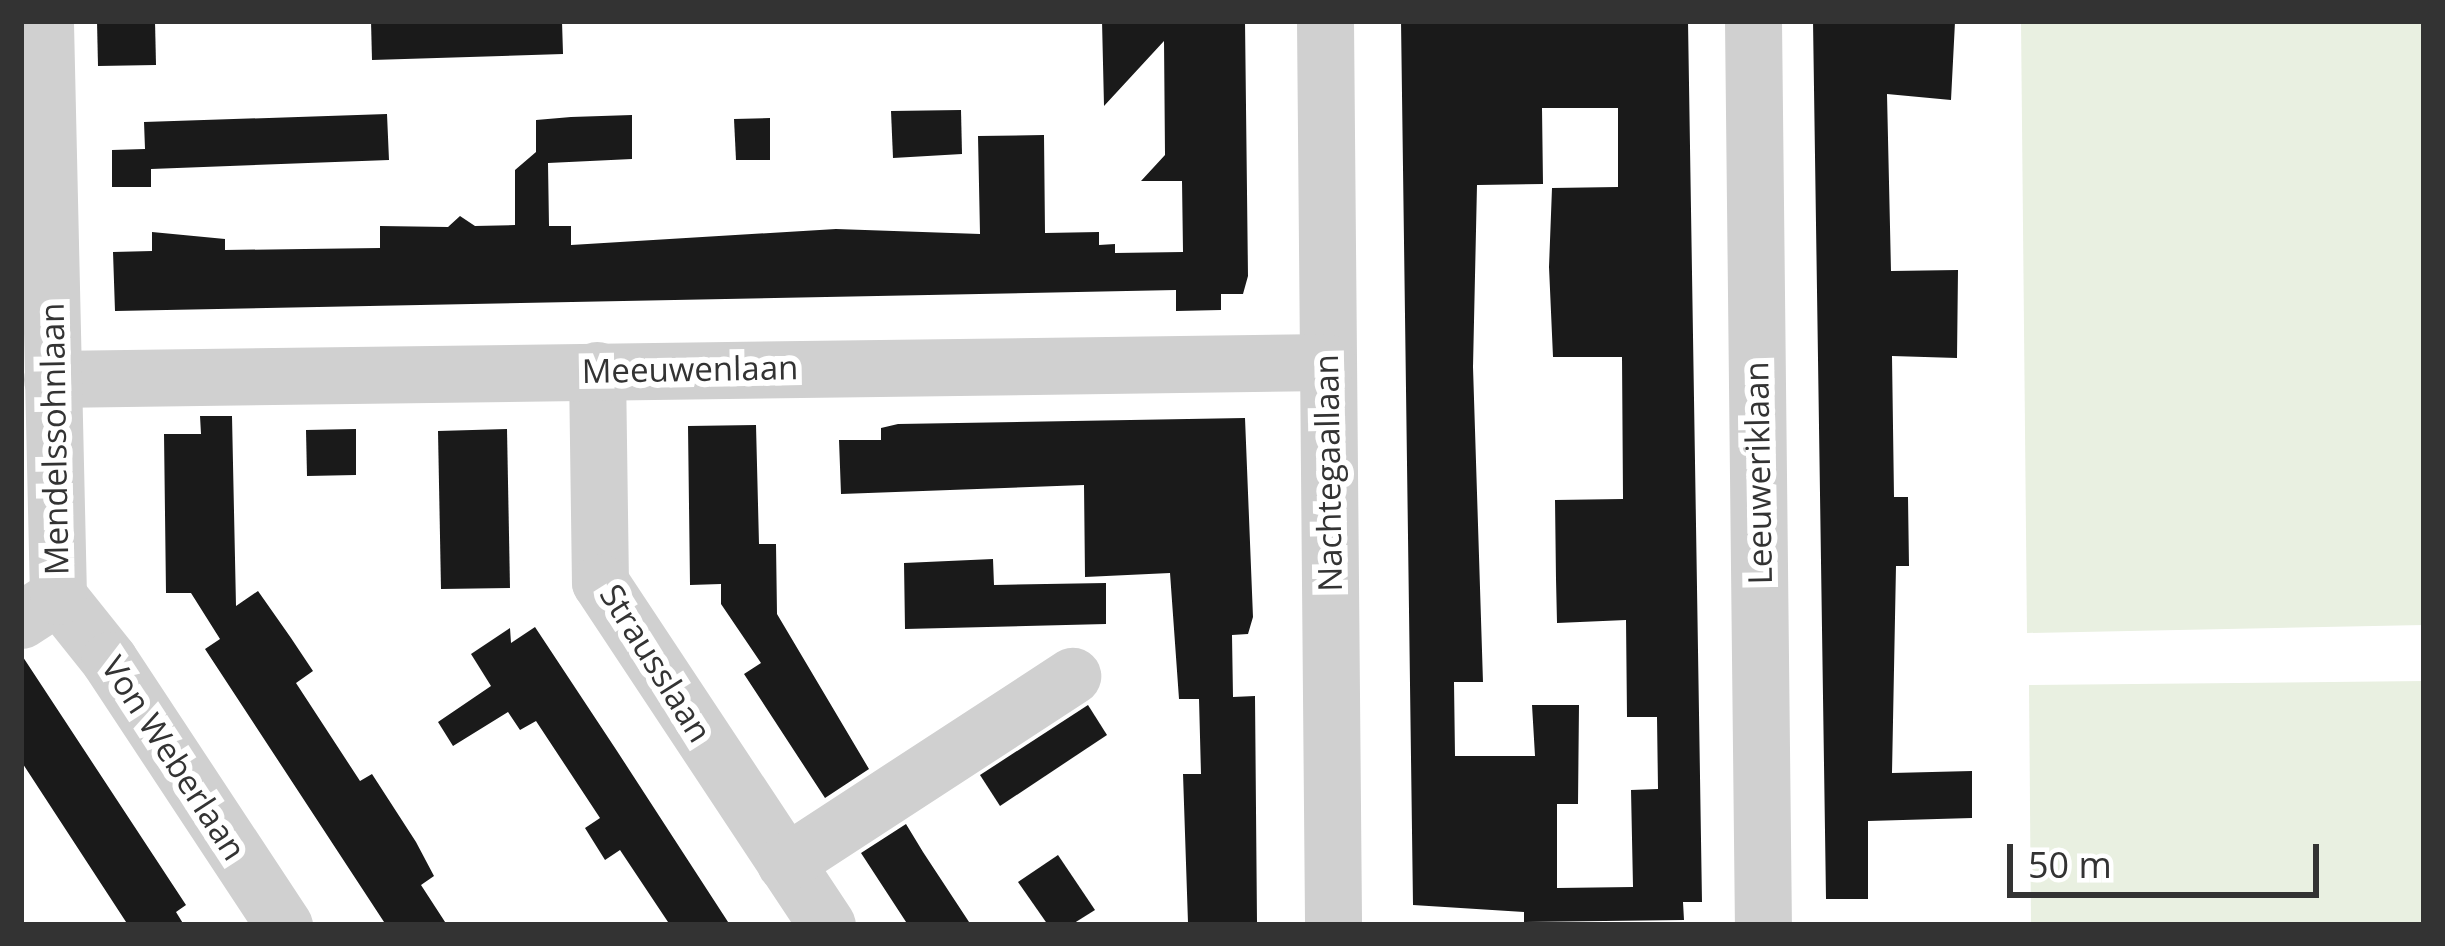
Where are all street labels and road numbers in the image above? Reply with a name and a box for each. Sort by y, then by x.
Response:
street label: Mendelssohnlaan [32,302,76,576]
street label: Meeuwenlaan [581,347,799,391]
street label: Nachtegaallaan [1306,354,1350,592]
street label: Leeuweriklaan [1736,361,1780,585]
street label: Strausslaan [592,577,720,749]
street label: Von Weberlaan [93,649,255,867]

